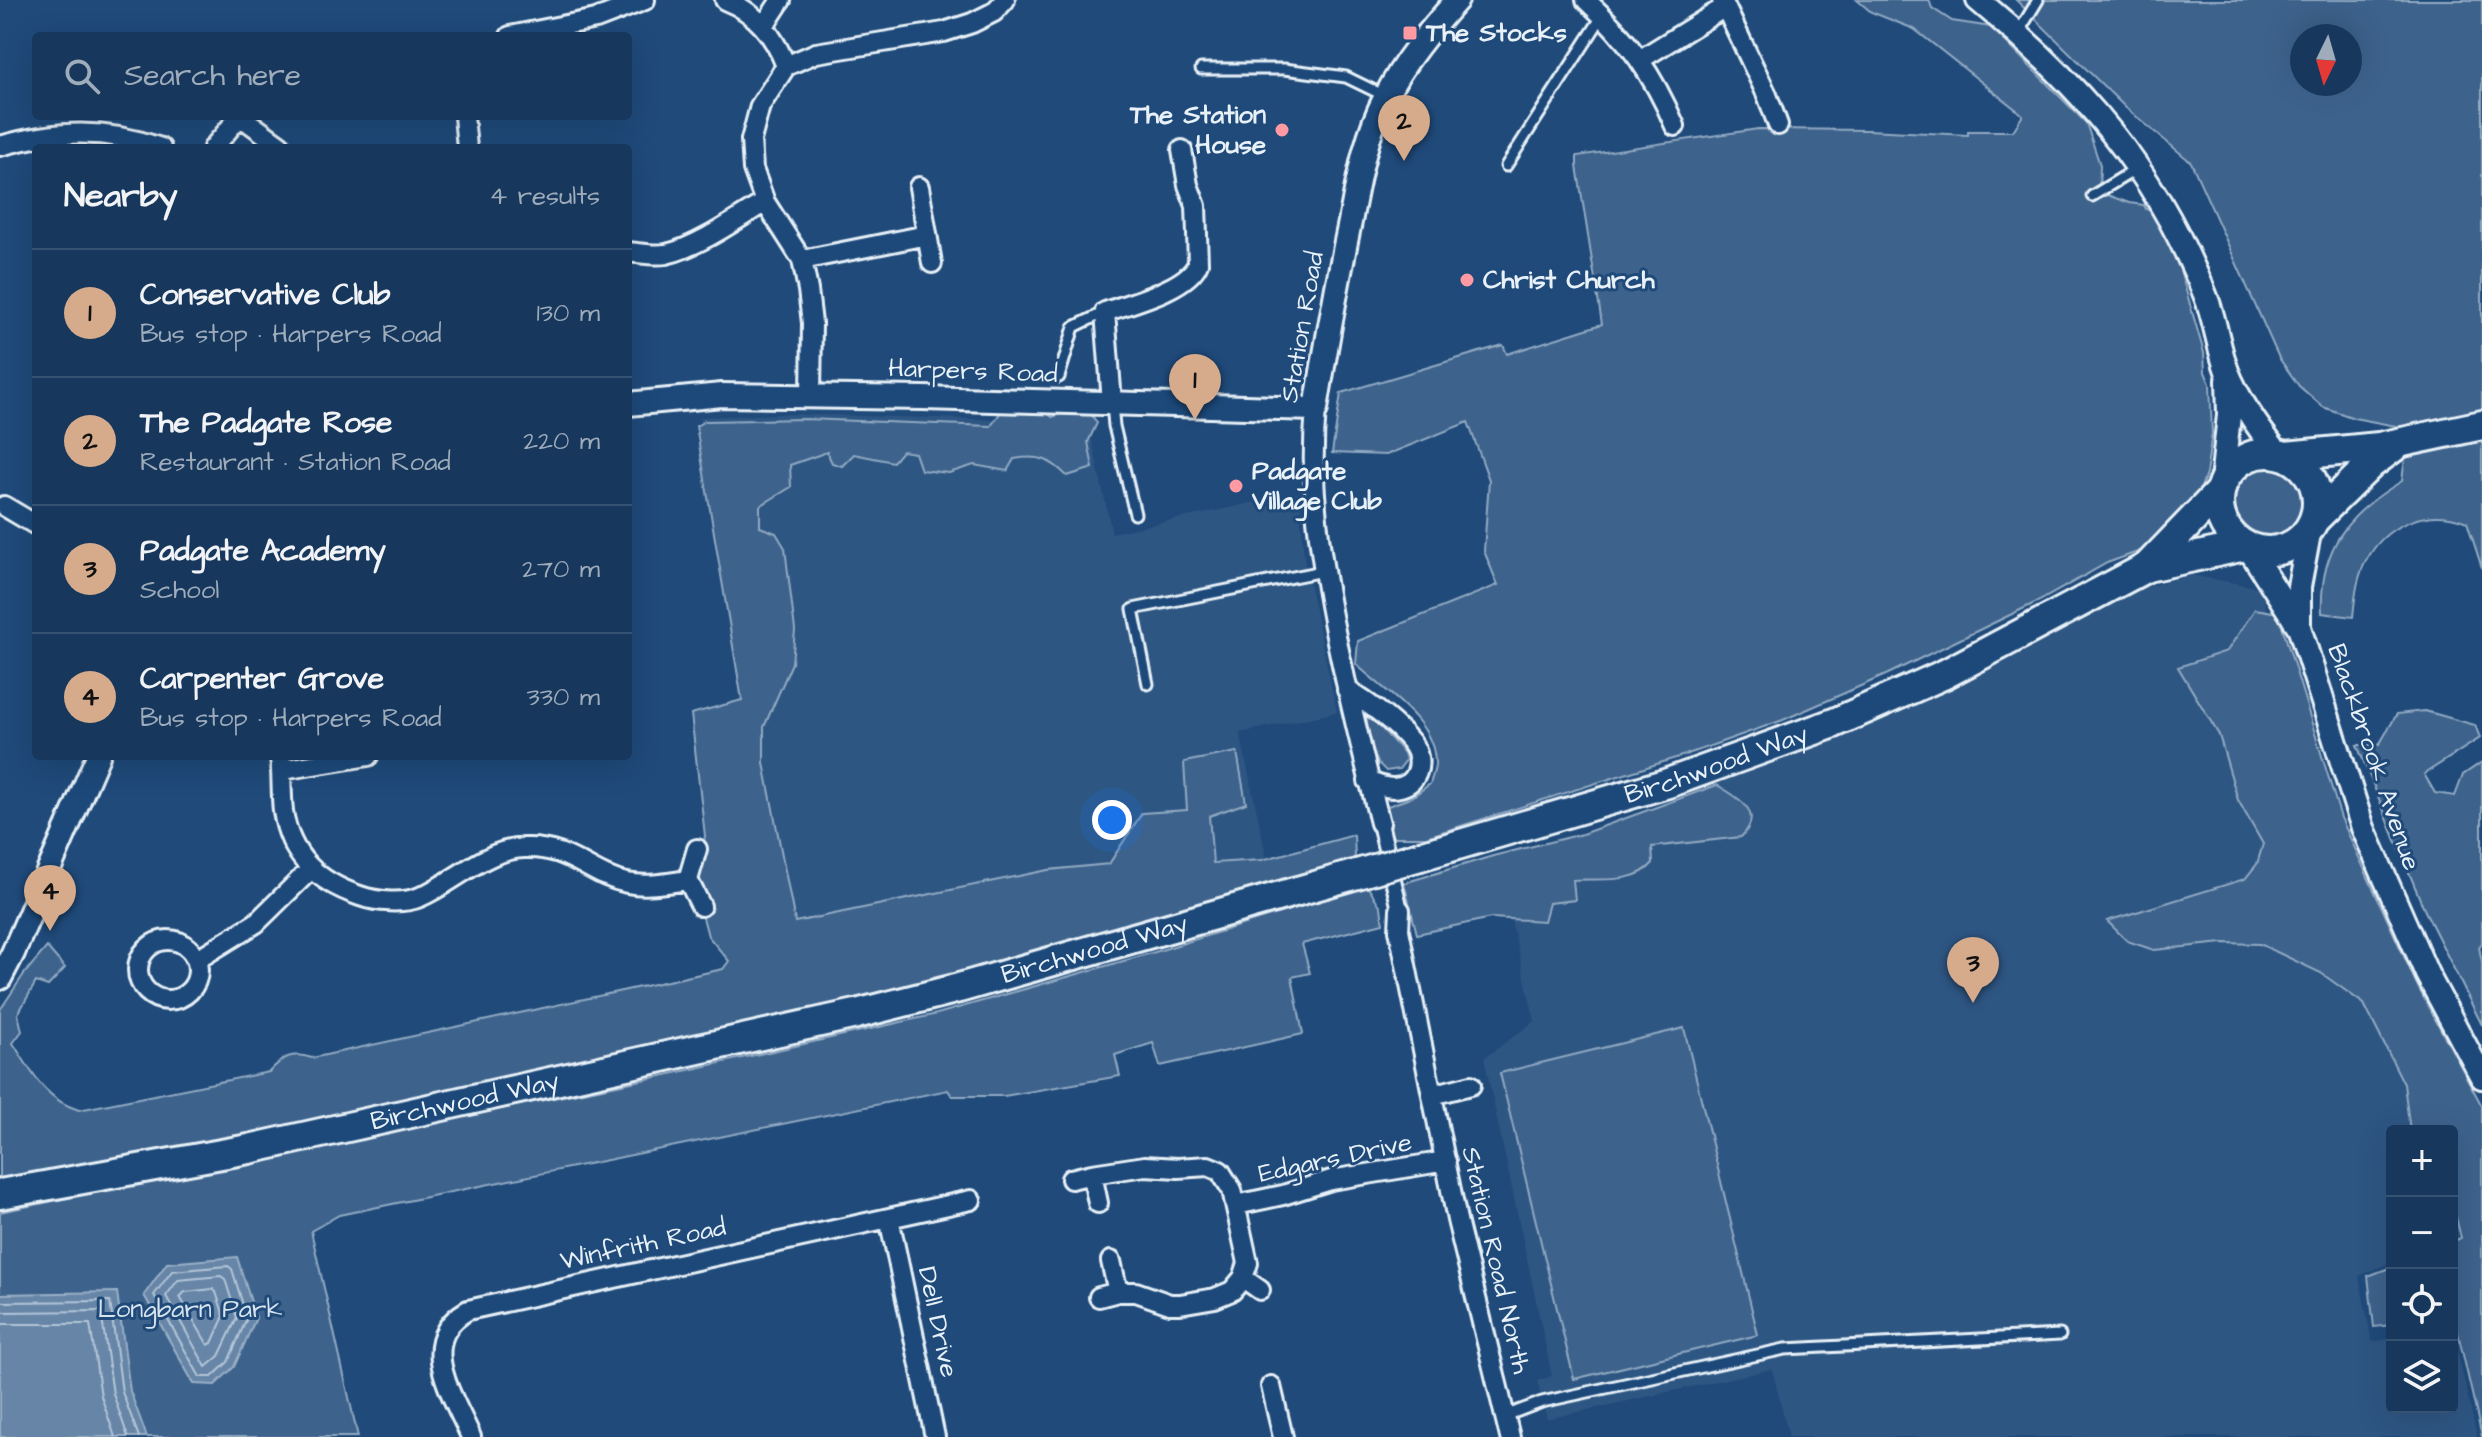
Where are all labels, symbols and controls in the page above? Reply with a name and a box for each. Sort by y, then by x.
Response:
place label: The Stocks [1425,15,1567,51]
marker: The Stocks [1401,24,1419,42]
north arrow [2290,24,2362,96]
search box [32,32,632,120]
icon: search [60,54,104,98]
text: Search here [124,55,301,97]
pin: 2 [1378,95,1430,161]
place label: The Station House [1129,97,1266,163]
marker: The Station House [1273,121,1291,139]
text: Nearby [64,172,178,220]
text: 4 results [490,178,600,214]
street label: Station Road [1271,249,1333,405]
place label: Christ Church [1483,262,1656,298]
marker: Christ Church [1458,271,1476,289]
text: Conservative Club [140,274,390,316]
text: 1 [88,295,92,331]
text: 130 m [536,295,600,331]
text: Bus stop · Harpers Road [140,316,442,352]
street label: Harpers Road [888,350,1058,392]
pin: 1 [1169,354,1221,420]
text: The Padgate Rose [140,402,392,444]
text: 2 [83,423,97,459]
text: 220 m [523,423,600,459]
text: Restaurant · Station Road [140,444,451,480]
place label: Padgate Village Club [1251,453,1382,522]
marker: Padgate Village Club [1227,477,1245,495]
text: Padgate Academy [140,530,386,572]
text: 3 [83,551,97,587]
text: 270 m [522,551,600,587]
text: School [140,572,219,608]
street label: Blackbrook Avenue [2318,639,2430,875]
text: Carpenter Grove [140,658,384,700]
text: 4 [81,679,99,715]
text: 330 m [526,679,600,715]
text: Bus stop · Harpers Road [140,700,442,736]
street label: Birchwood Way [1620,716,1814,813]
your location [1092,800,1132,840]
pin: 4 [24,865,76,931]
street label: Birchwood Way [997,905,1192,993]
pin: 3 [1947,937,1999,1003]
street label: Birchwood Way [367,1063,563,1139]
street label: Edgars Drive [1255,1124,1415,1194]
map controls [2386,1125,2458,1413]
button: + [2386,1125,2458,1197]
street label: Station Road North [1452,1143,1540,1377]
button: − [2386,1197,2458,1269]
street label: Winfrith Road [557,1209,729,1279]
street label: Dell Drive [909,1263,967,1381]
button: locate [2386,1269,2458,1341]
park label: Longbarn Park [98,1291,282,1329]
button: layers [2386,1341,2458,1413]

